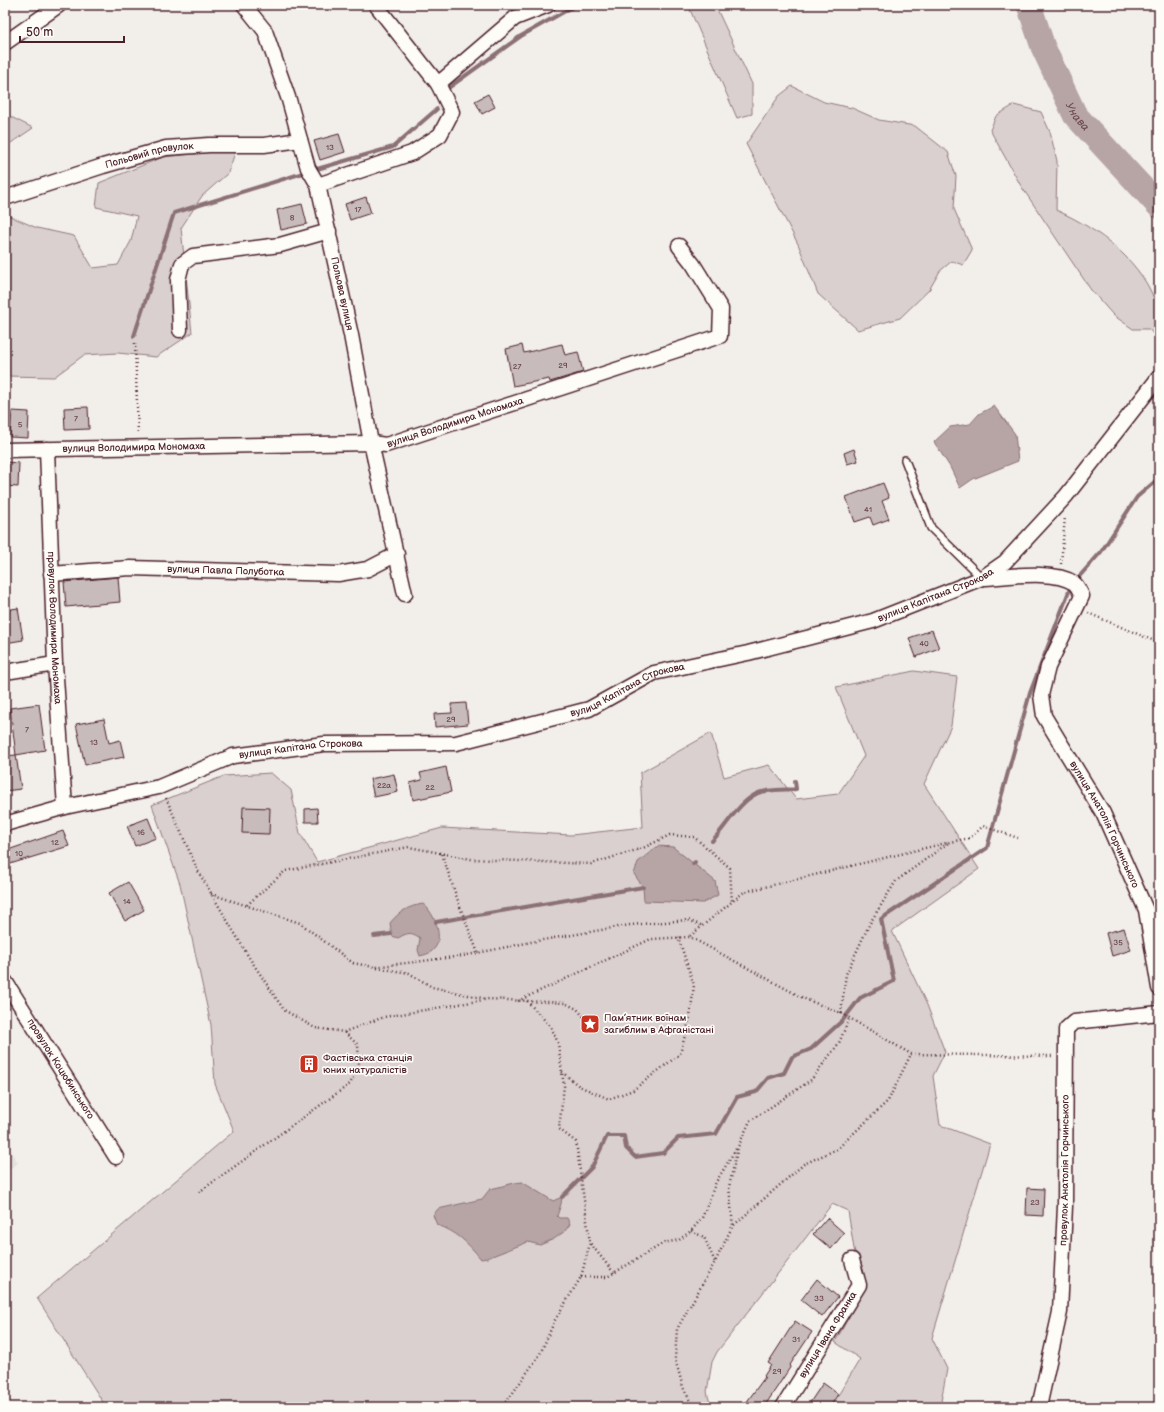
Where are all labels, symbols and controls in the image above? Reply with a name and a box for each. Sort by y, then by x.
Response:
scale bar [20,18,124,44]
text: 50 m [26,25,53,40]
water label: Унава [1063,100,1093,133]
street label: Польовий провулок [104,140,195,171]
house number: 13 [326,143,334,152]
house number: 17 [354,205,362,214]
house number: 8 [290,213,295,222]
street label: Польова вулиця [328,256,356,332]
house number: 29 [558,361,568,370]
house number: 27 [513,362,521,371]
street label: вулиця Володимира Мономаха [385,395,525,450]
house number: 7 [74,414,78,423]
house number: 5 [18,420,23,429]
street label: вулиця Володимира Мономаха [62,440,206,455]
house number: 41 [864,505,872,514]
street label: провулок Володимира Мономаха [45,551,64,705]
street label: вулиця Павла Полуботка [167,563,285,578]
street label: вулиця Капітана Строкова [876,566,996,625]
house number: 40 [919,639,929,648]
street label: вулиця Капітана Строкова [569,661,686,720]
house number: 29 [446,715,456,724]
house number: 7 [25,725,29,734]
house number: 13 [90,738,98,747]
street label: вулиця Капітана Строкова [238,738,363,761]
street label: вулиця Анатолія Горчинського [1067,759,1141,890]
house number: 22а [377,781,391,790]
house number: 22 [425,783,435,792]
house number: 16 [137,828,145,837]
house number: 12 [51,838,59,847]
house number: 10 [15,849,23,858]
house number: 14 [123,897,131,906]
house number: 35 [1113,938,1123,947]
place label: Пам’ятник воїнам загиблим в Афганістані [604,1012,714,1036]
place icon: Пам’ятник воїнам загиблим в Афганістані [579,1013,601,1035]
street label: провулок Коцюбинського [24,1017,97,1121]
place label: Фастівська станція юних натуралістів [323,1052,413,1076]
building icon: Фастівська станція юних натуралістів [298,1053,320,1075]
street label: провулок Анатолія Горчинського [1057,1095,1072,1246]
house number: 23 [1030,1198,1040,1207]
street label: вулиця Івана Франка [797,1289,859,1380]
house number: 33 [814,1294,824,1303]
house number: 31 [792,1335,800,1344]
house number: 29 [772,1367,782,1376]

